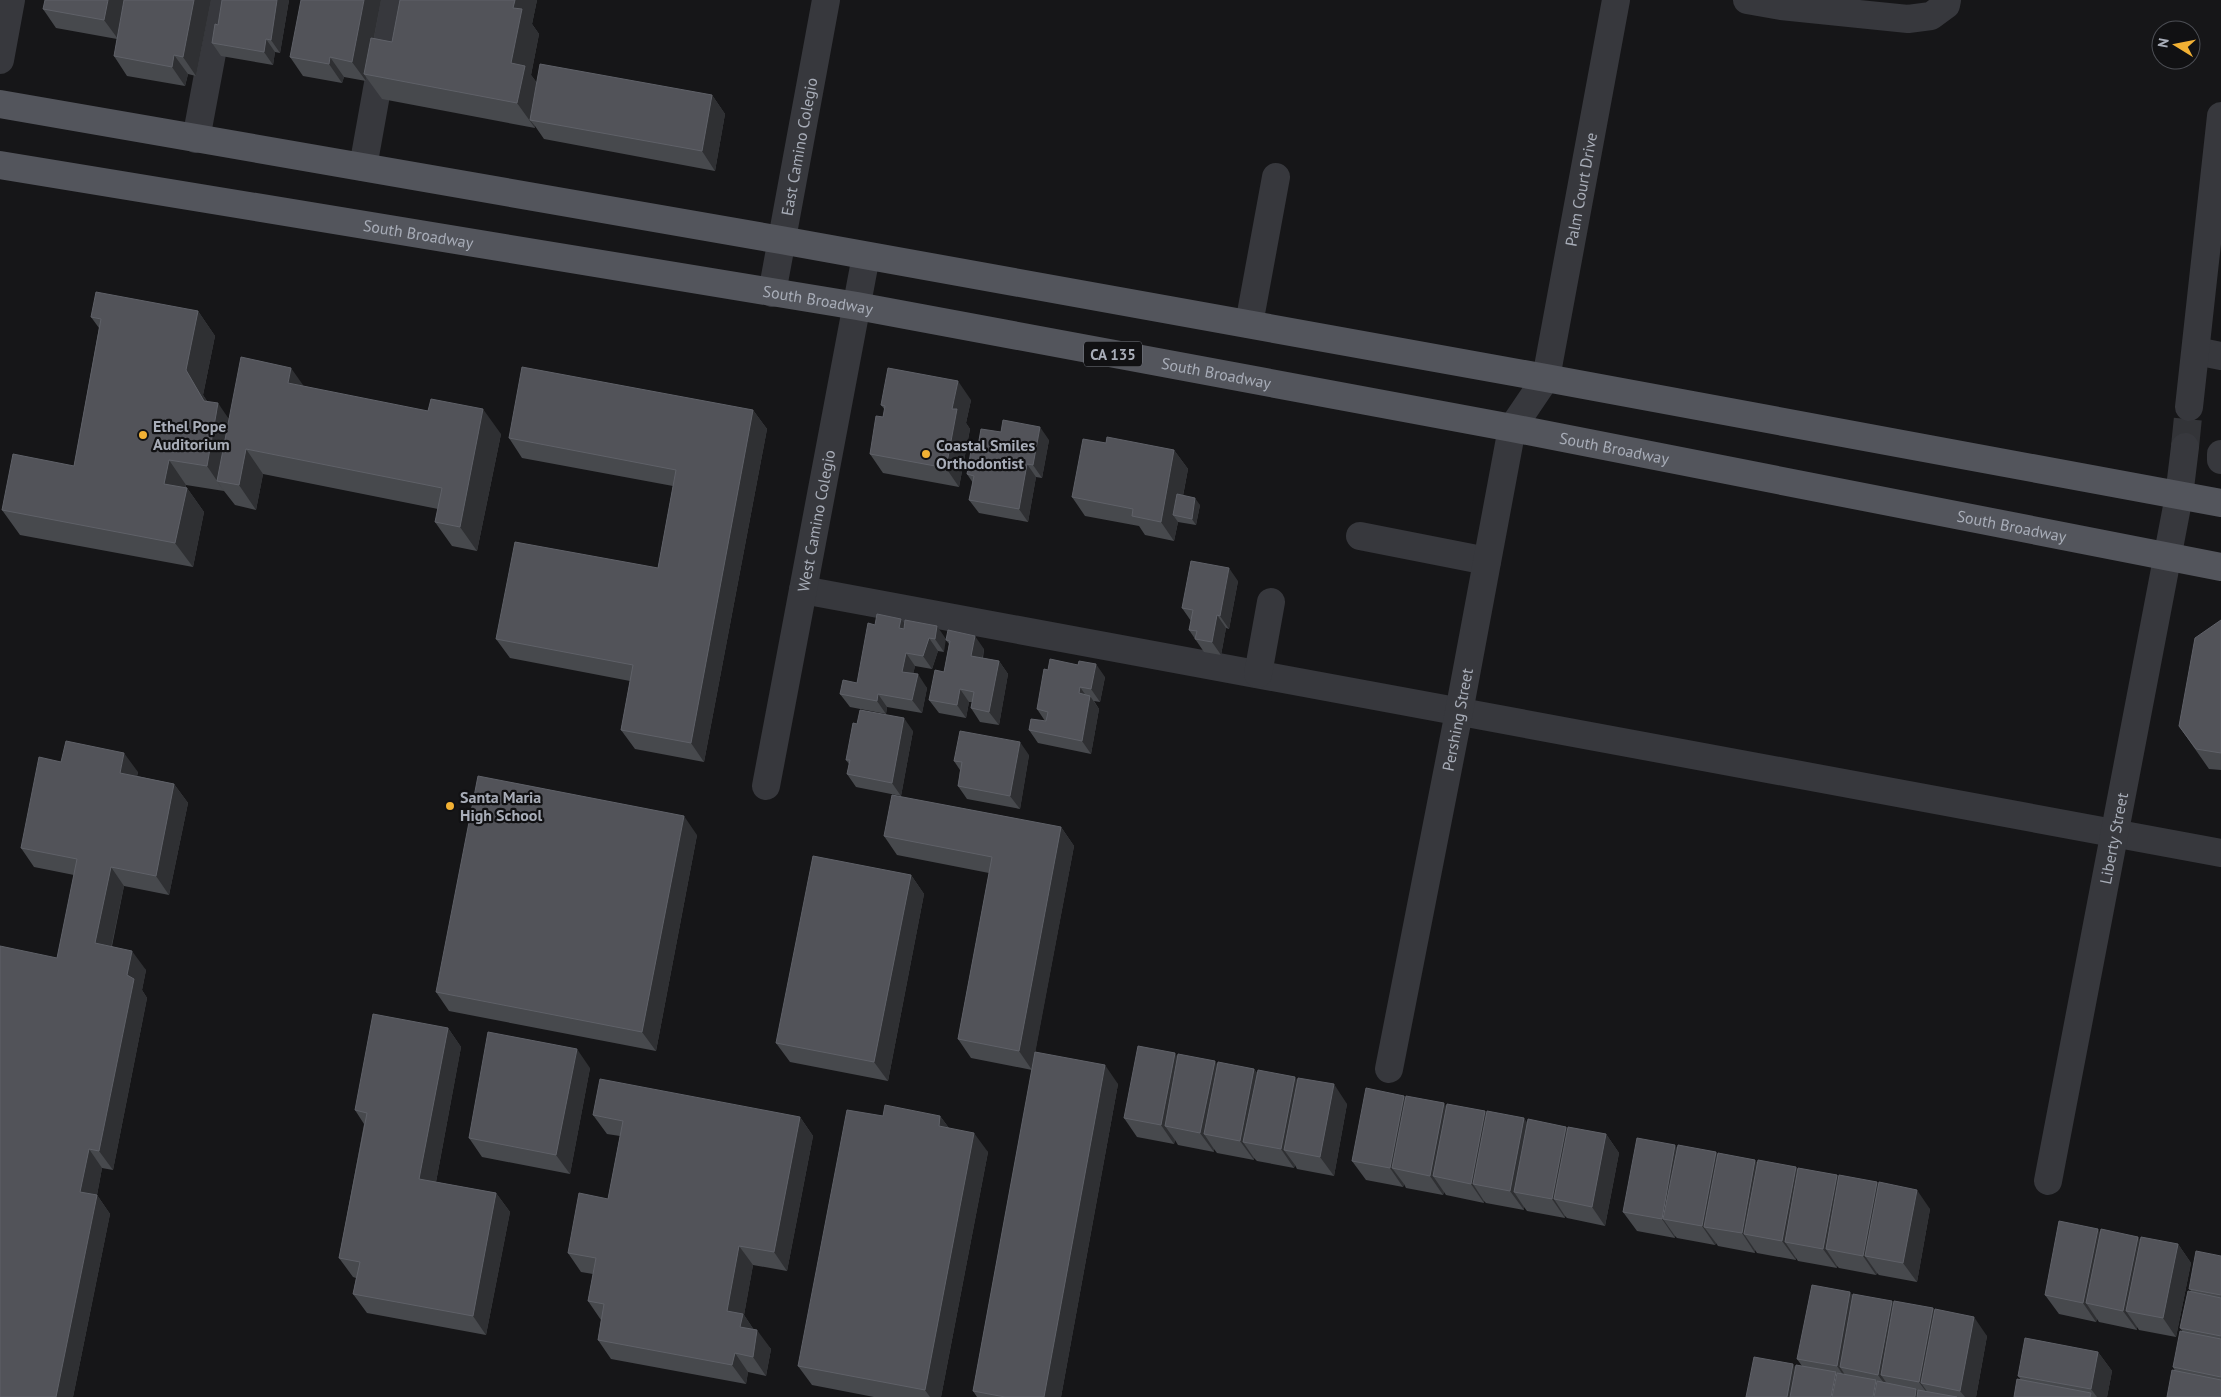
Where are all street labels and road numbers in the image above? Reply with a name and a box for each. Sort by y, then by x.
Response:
street label: East Camino Colegio [776,76,822,217]
street label: Palm Court Drive [1561,131,1601,248]
street label: South Broadway [362,215,475,253]
street label: South Broadway [761,281,875,319]
road number: CA 135 [1084,342,1142,366]
street label: South Broadway [1160,353,1273,393]
street label: South Broadway [1558,428,1671,469]
street label: West Camino Colegio [793,448,839,593]
street label: South Broadway [1955,505,2069,547]
street label: Pershing Street [1438,666,1477,773]
street label: Liberty Street [2095,790,2132,886]

